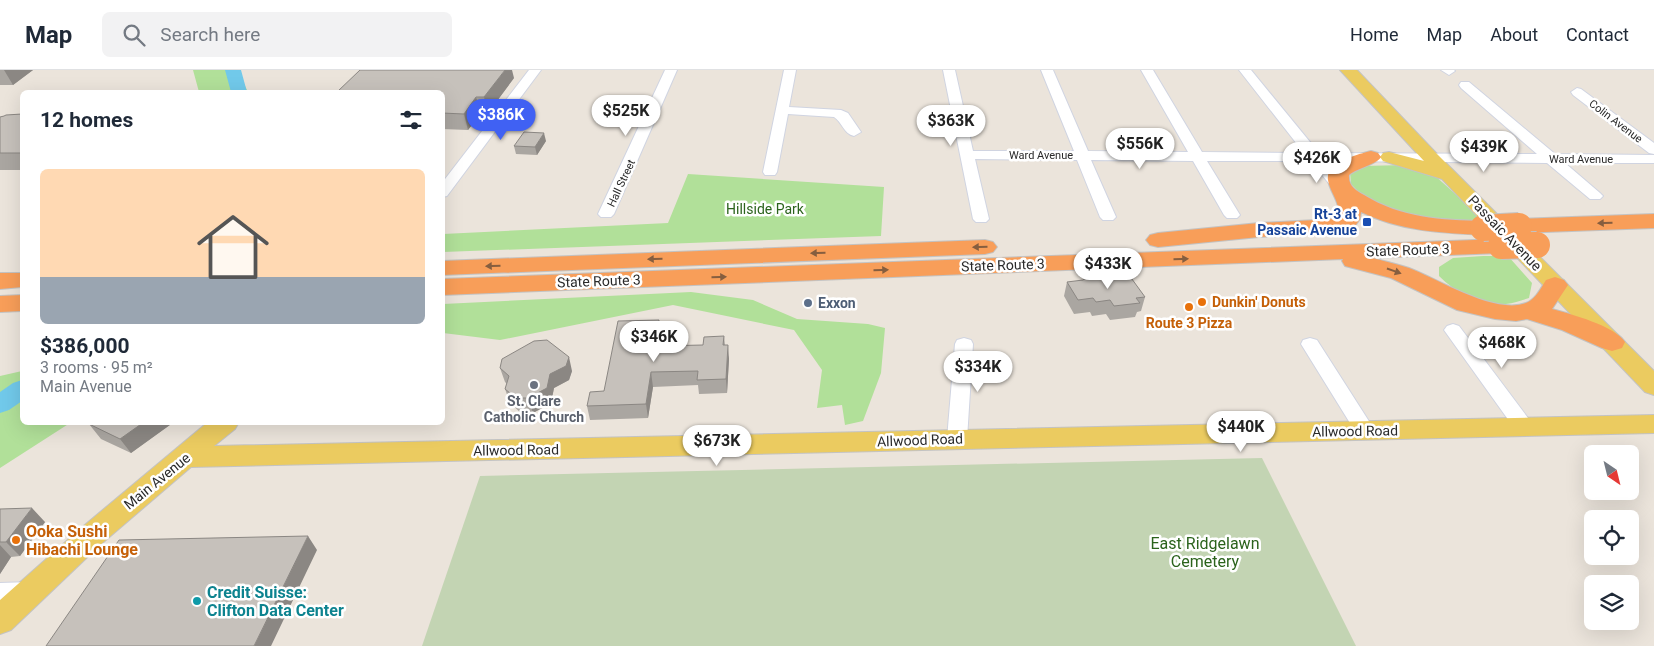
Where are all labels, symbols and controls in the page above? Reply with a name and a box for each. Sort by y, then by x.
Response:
search box [102,12,452,57]
text: Map [25,21,72,49]
icon: search [120,21,148,49]
text: Search here [160,23,260,46]
text: Home [1350,24,1399,45]
text: Map [1427,24,1462,45]
text: About [1490,24,1538,45]
text: Contact [1566,24,1629,45]
pin: $525K [591,94,661,137]
street label: Colin Avenue [1586,97,1645,146]
pin: $386K [466,98,536,141]
text: $525K [603,101,649,120]
pin: $363K [916,104,986,147]
text: $386K [478,105,524,124]
icon: filters [397,106,425,134]
text: 12 homes [40,108,133,132]
text: $363K [928,111,974,130]
pin: $556K [1105,128,1175,170]
pin: $439K [1449,131,1519,173]
text: $556K [1117,134,1163,153]
text: $439K [1461,137,1507,156]
pin: $426K [1282,142,1352,184]
text: $426K [1294,148,1340,167]
street label: Ward Avenue [1009,149,1073,162]
street label: Ward Avenue [1549,153,1613,166]
street label: Hall Street [605,157,638,209]
street label: Passaic Avenue [1465,192,1545,274]
park label: Hillside Park [726,201,805,217]
icon: home [188,202,278,292]
place label: Rt-3 at Passaic Avenue [1257,206,1357,238]
marker: Rt-3 at Passaic Avenue [1361,216,1373,228]
one-way arrow [1597,220,1613,228]
street label: State Route 3 [1366,241,1450,259]
one-way arrow [972,243,988,251]
pin: $433K [1073,248,1143,290]
one-way arrow [809,250,825,258]
text: $433K [1085,254,1131,273]
one-way arrow [1174,254,1190,262]
one-way arrow [647,256,663,264]
street label: State Route 3 [961,256,1045,274]
one-way arrow [485,262,501,270]
one-way arrow [873,266,889,274]
one-way arrow [1387,267,1402,275]
street label: State Route 3 [557,272,641,290]
one-way arrow [711,272,727,280]
place label: Dunkin' Donuts [1212,294,1306,310]
place label: Exxon [818,295,856,311]
marker: Dunkin' Donuts [1196,296,1208,308]
marker: Exxon [802,297,814,309]
marker: Route 3 Pizza [1183,301,1195,313]
place label: Route 3 Pizza [1146,315,1233,331]
pin: $346K [619,320,689,363]
pin: $468K [1467,326,1537,369]
text: $346K [631,327,677,346]
text: $468K [1479,333,1525,352]
text: $386,000 [40,334,130,358]
pin: $334K [943,350,1013,393]
text: $334K [955,357,1001,376]
text: 3 rooms · 95 m² [40,358,153,377]
text: Main Avenue [40,377,132,396]
marker: St. Clare Catholic Church [528,379,540,391]
place label: St. Clare Catholic Church [484,393,584,425]
pin: $440K [1206,410,1276,453]
text: $440K [1218,417,1264,436]
street label: Allwood Road [1312,422,1398,440]
pin: $673K [682,424,752,467]
text: $673K [694,431,740,450]
street label: Allwood Road [877,431,963,449]
street label: Allwood Road [473,441,559,459]
north arrow [1584,445,1639,500]
map controls [1584,445,1639,630]
street label: Main Avenue [121,450,193,512]
button: locate [1584,510,1639,565]
place label: Ooka Sushi Hibachi Lounge [26,522,138,559]
marker: Ooka Sushi Hibachi Lounge [10,534,22,546]
park label: East Ridgelawn Cemetery [1151,534,1259,571]
button: layers [1584,575,1639,630]
place label: Credit Suisse: Clifton Data Center [207,583,344,620]
marker: Credit Suisse: Clifton Data Center [191,595,203,607]

